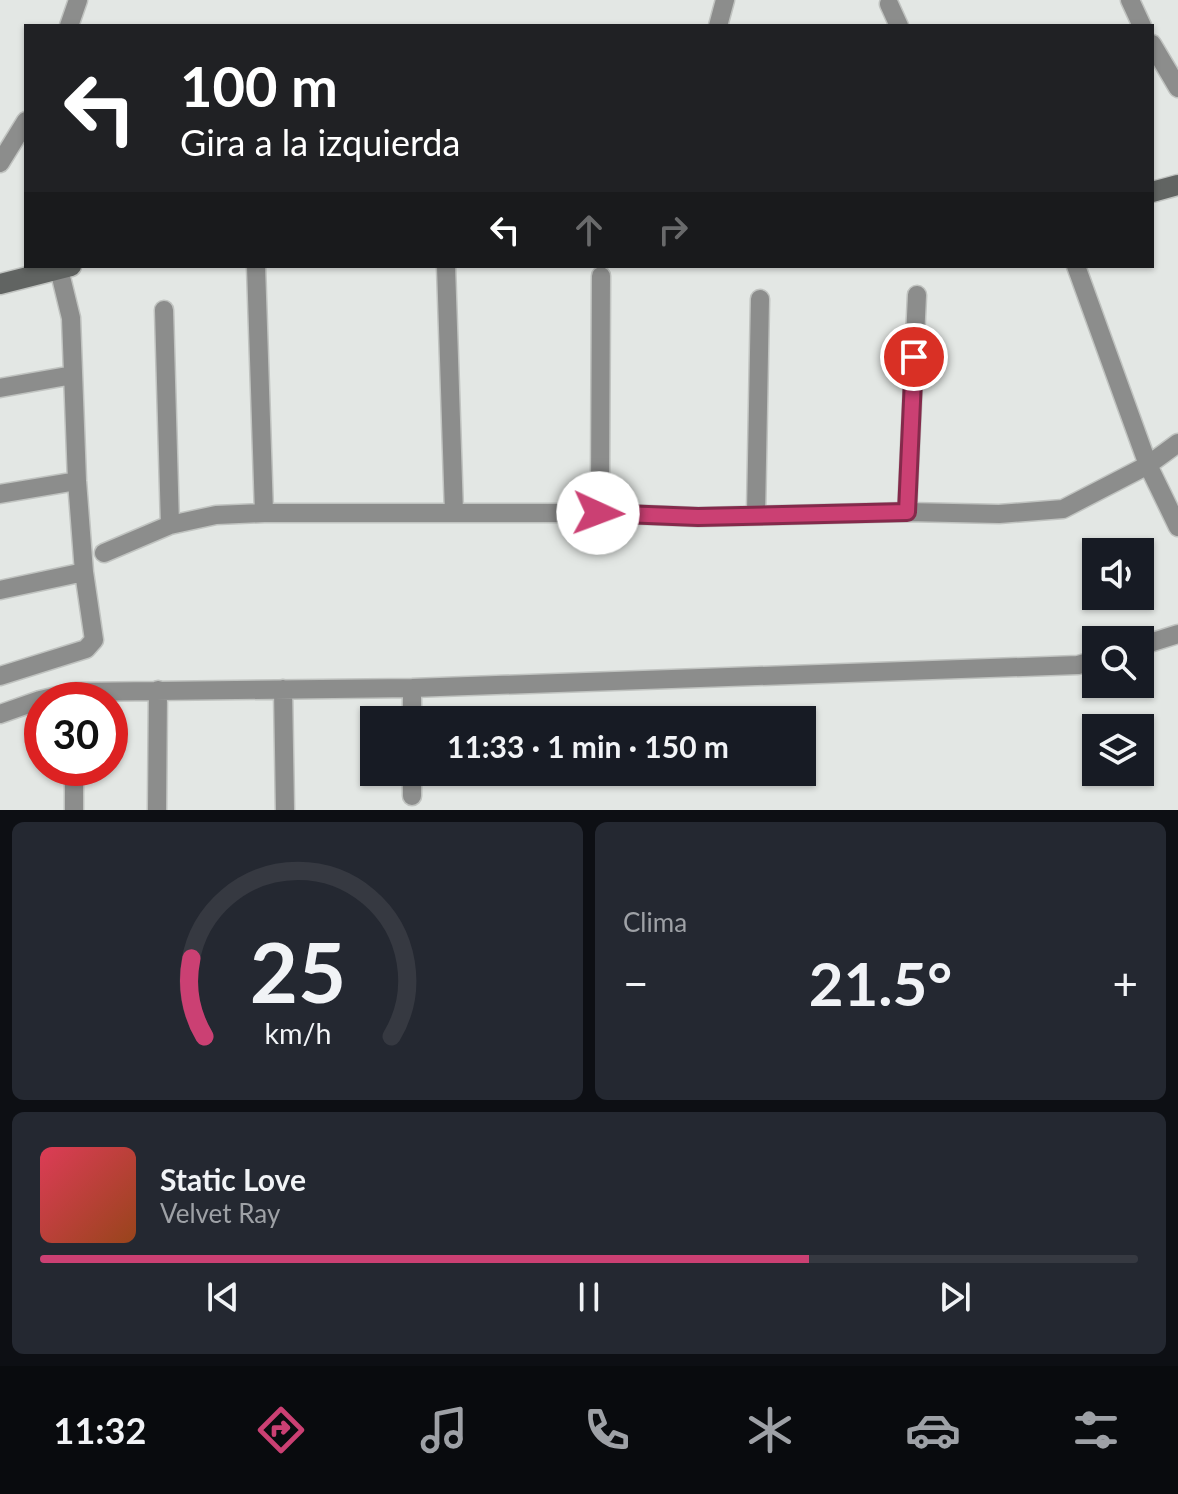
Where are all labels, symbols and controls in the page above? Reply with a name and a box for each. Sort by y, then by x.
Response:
text: 100 m [180,52,338,119]
icon: left [48,56,152,160]
text: Gira a la izquierda [180,120,460,164]
icon: left [483,208,527,252]
icon: ahead [567,208,611,252]
icon: right [651,208,695,252]
pin [880,323,948,391]
icon: arrive [892,335,936,379]
position arrow [556,471,640,555]
map controls [1082,538,1154,786]
button: sound [1082,538,1154,610]
button: search [1082,626,1154,698]
speed limit sign: 30 [24,682,128,786]
button: layers [1082,714,1154,786]
text: 11:33 · 1 min · 150 m [447,728,729,764]
text: Clima [623,906,687,938]
text: 25 [249,921,346,1021]
text: 21.5° [809,947,952,1019]
text: − [623,957,649,1009]
text: + [1112,957,1138,1009]
text: km/h [264,1016,331,1050]
text: Static Love [160,1161,306,1197]
text: Velvet Ray [160,1197,280,1229]
icon: previous [201,1275,245,1319]
icon: pause [567,1275,611,1319]
icon: next [933,1275,977,1319]
icon: directions [253,1402,309,1458]
icon: music [416,1402,472,1458]
icon: phone [579,1402,635,1458]
icon: climate [742,1402,798,1458]
icon: car [905,1402,961,1458]
icon: filters [1068,1402,1124,1458]
text: 11:32 [54,1408,146,1452]

